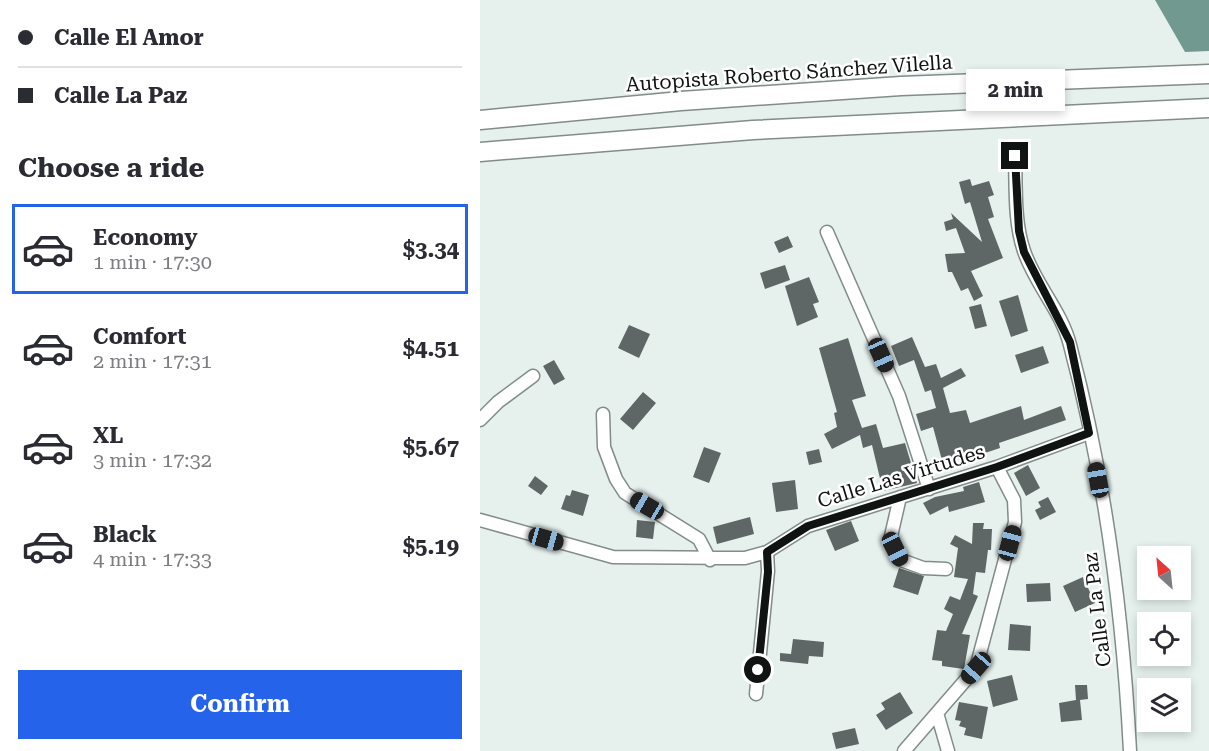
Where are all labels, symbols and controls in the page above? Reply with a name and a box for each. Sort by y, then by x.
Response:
text: Calle El Amor [54,25,204,50]
street label: Autopista Roberto Sánchez Vilella [625,50,953,96]
callout: 2 min [966,69,1064,111]
text: 2 min [988,78,1043,102]
text: Calle La Paz [54,83,187,108]
route end [1001,142,1028,169]
text: Choose a ride [18,152,204,184]
icon: car [21,222,75,276]
text: Economy [93,225,197,250]
text: $3.34 [403,237,459,262]
text: 1 min · 17:30 [93,250,212,274]
icon: car [21,321,75,375]
text: Comfort [93,324,186,349]
car [865,335,897,375]
text: $4.51 [403,336,459,361]
text: 2 min · 17:31 [93,349,212,373]
icon: car [21,420,75,474]
text: XL [93,423,123,448]
text: $5.67 [403,435,459,460]
street label: Calle Las Virtudes [814,439,988,513]
text: 3 min · 17:32 [93,448,212,472]
car [1086,461,1110,499]
car [627,489,667,523]
icon: car [21,519,75,573]
text: Black [93,522,157,547]
car [997,523,1023,563]
car [526,525,566,553]
car [879,529,911,569]
text: $5.19 [403,534,459,559]
north arrow [1137,546,1191,600]
map controls [1137,546,1191,732]
text: 4 min · 17:33 [93,547,212,571]
street label: Calle La Paz [1078,552,1116,668]
button: locate [1137,612,1191,666]
car [957,649,995,687]
route start [744,656,771,683]
button: Confirm [18,670,462,739]
button: layers [1137,678,1191,732]

